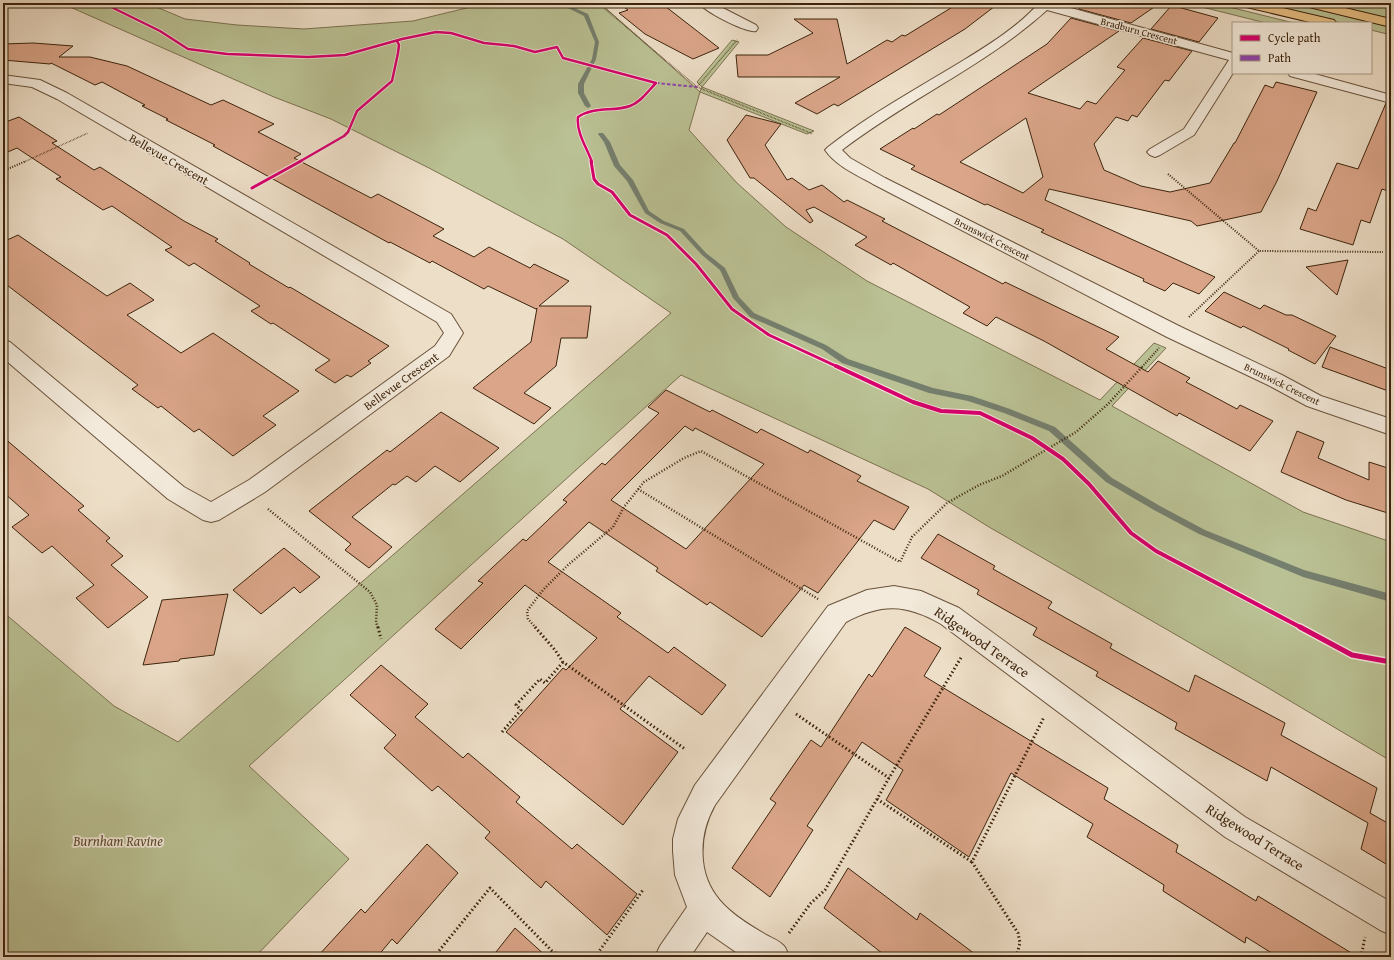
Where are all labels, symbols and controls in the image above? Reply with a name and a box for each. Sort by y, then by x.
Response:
street label: Bradburn Crescent [1099,14,1179,49]
legend [1232,22,1372,74]
text: Cycle path [1268,29,1321,46]
text: Path [1268,49,1291,66]
street label: Bellevue Crescent [126,129,213,189]
street label: Brunswick Crescent [952,214,1033,265]
street label: Bellevue Crescent [360,347,443,414]
street label: Brunswick Crescent [1242,359,1323,409]
street label: Ridgewood Terrace [930,602,1034,683]
street label: Ridgewood Terrace [1202,799,1308,875]
park label: Burnham Ravine [72,831,163,851]

